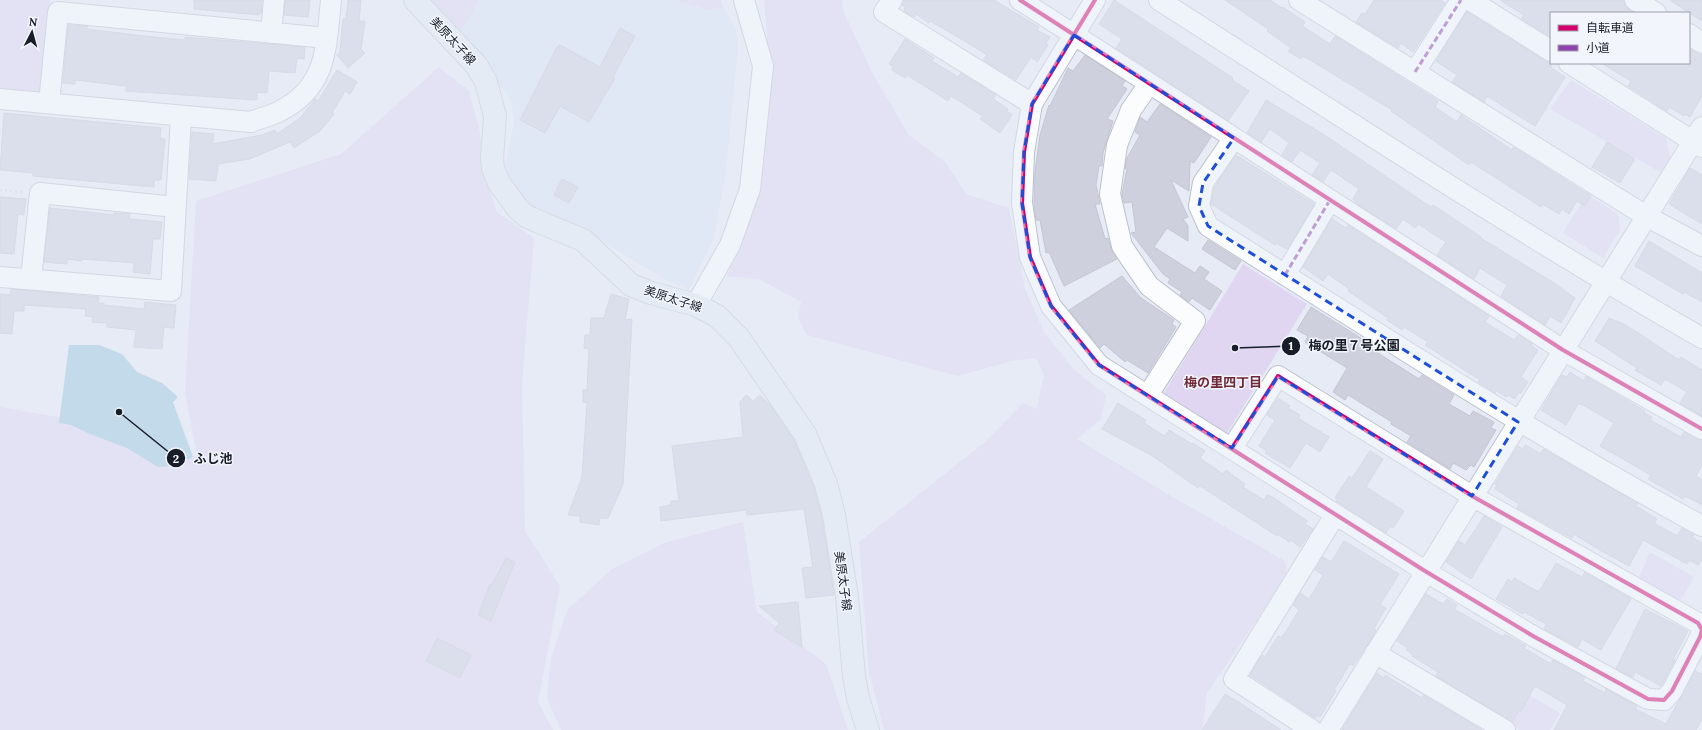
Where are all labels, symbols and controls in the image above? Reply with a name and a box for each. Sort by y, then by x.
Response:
north arrow [12,12,52,52]
legend [1550,12,1690,64]
street label: 美原太子線 [427,14,479,68]
text: N [28,15,38,30]
text: 自転車道 [1586,20,1634,35]
text: 小道 [1586,40,1610,55]
street label: 美原太子線 [642,282,704,315]
callout: 梅の里７号公園 [1281,333,1408,358]
text: 梅の里７号公園 [1308,337,1400,354]
text: 1 [1289,338,1294,353]
district label: 梅の里四丁目 [1184,374,1262,391]
callout: ふじ池 [166,446,241,471]
text: ふじ池 [193,450,233,467]
text: 2 [173,451,179,466]
street label: 美原太子線 [832,550,855,612]

